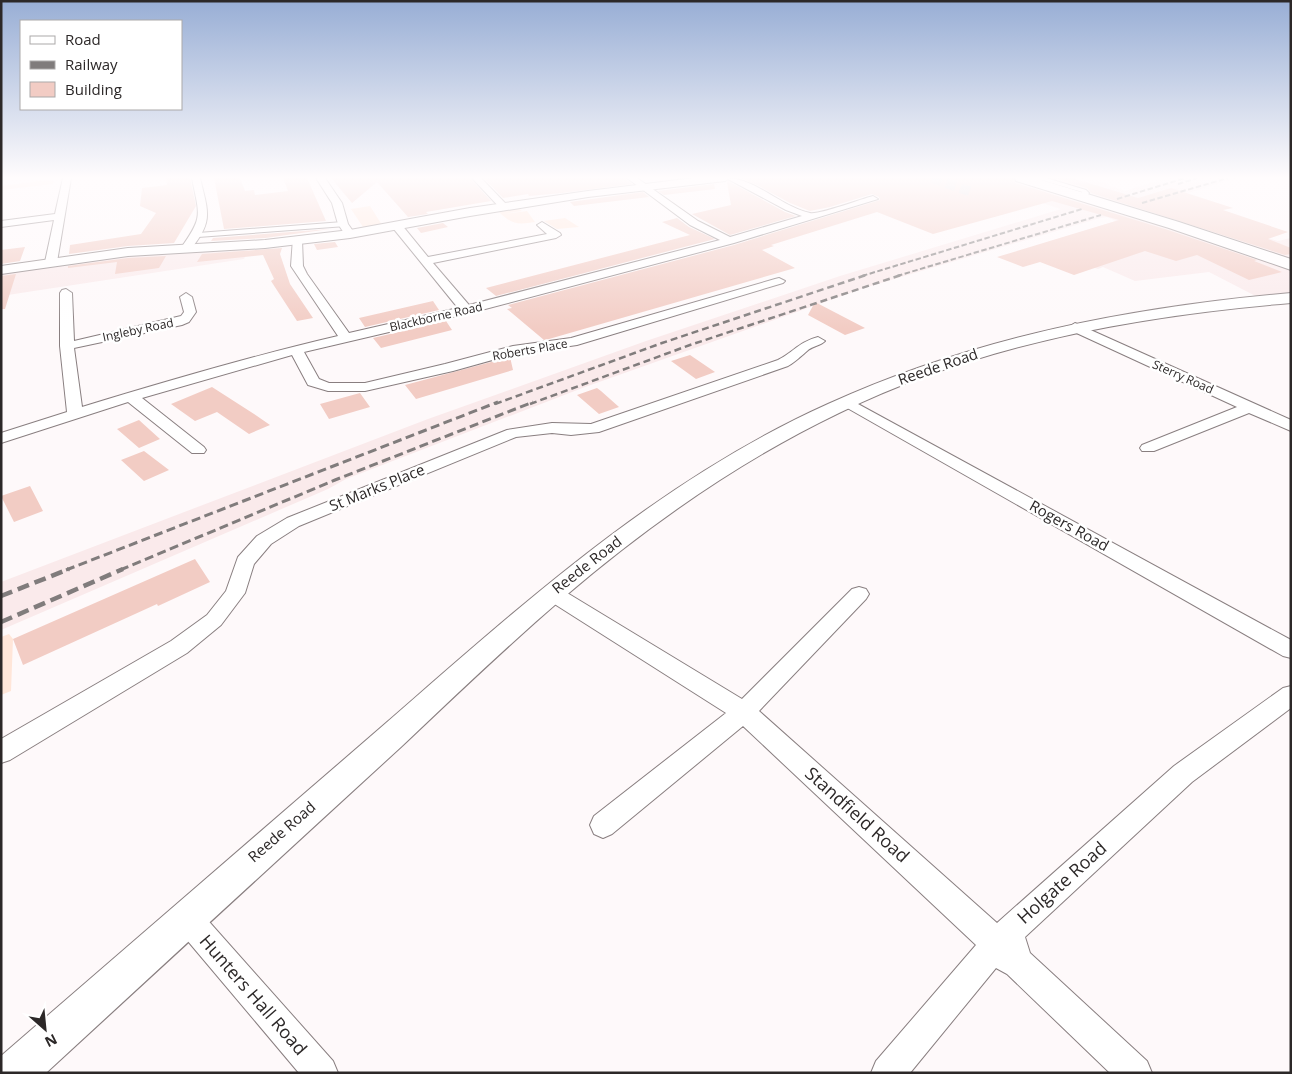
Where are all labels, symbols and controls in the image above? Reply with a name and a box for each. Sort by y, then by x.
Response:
legend [20,20,182,110]
text: Road [65,29,101,49]
text: Railway [65,54,118,74]
text: Building [65,79,122,99]
street label: Blackborne Road [388,298,484,335]
street label: Ingleby Road [101,314,175,345]
street label: Roberts Place [491,334,569,364]
street label: Reede Road [895,343,980,389]
street label: Sterry Road [1150,356,1216,398]
street label: St Marks Place [326,459,427,515]
street label: Rogers Road [1026,495,1113,555]
street label: Reede Road [547,531,625,598]
street label: Standfield Road [801,761,915,867]
street label: Reede Road [243,796,319,866]
street label: Holgate Road [1011,836,1111,929]
street label: Hunters Hall Road [195,929,313,1060]
north arrow [20,1004,70,1054]
text: N [42,1030,61,1052]

